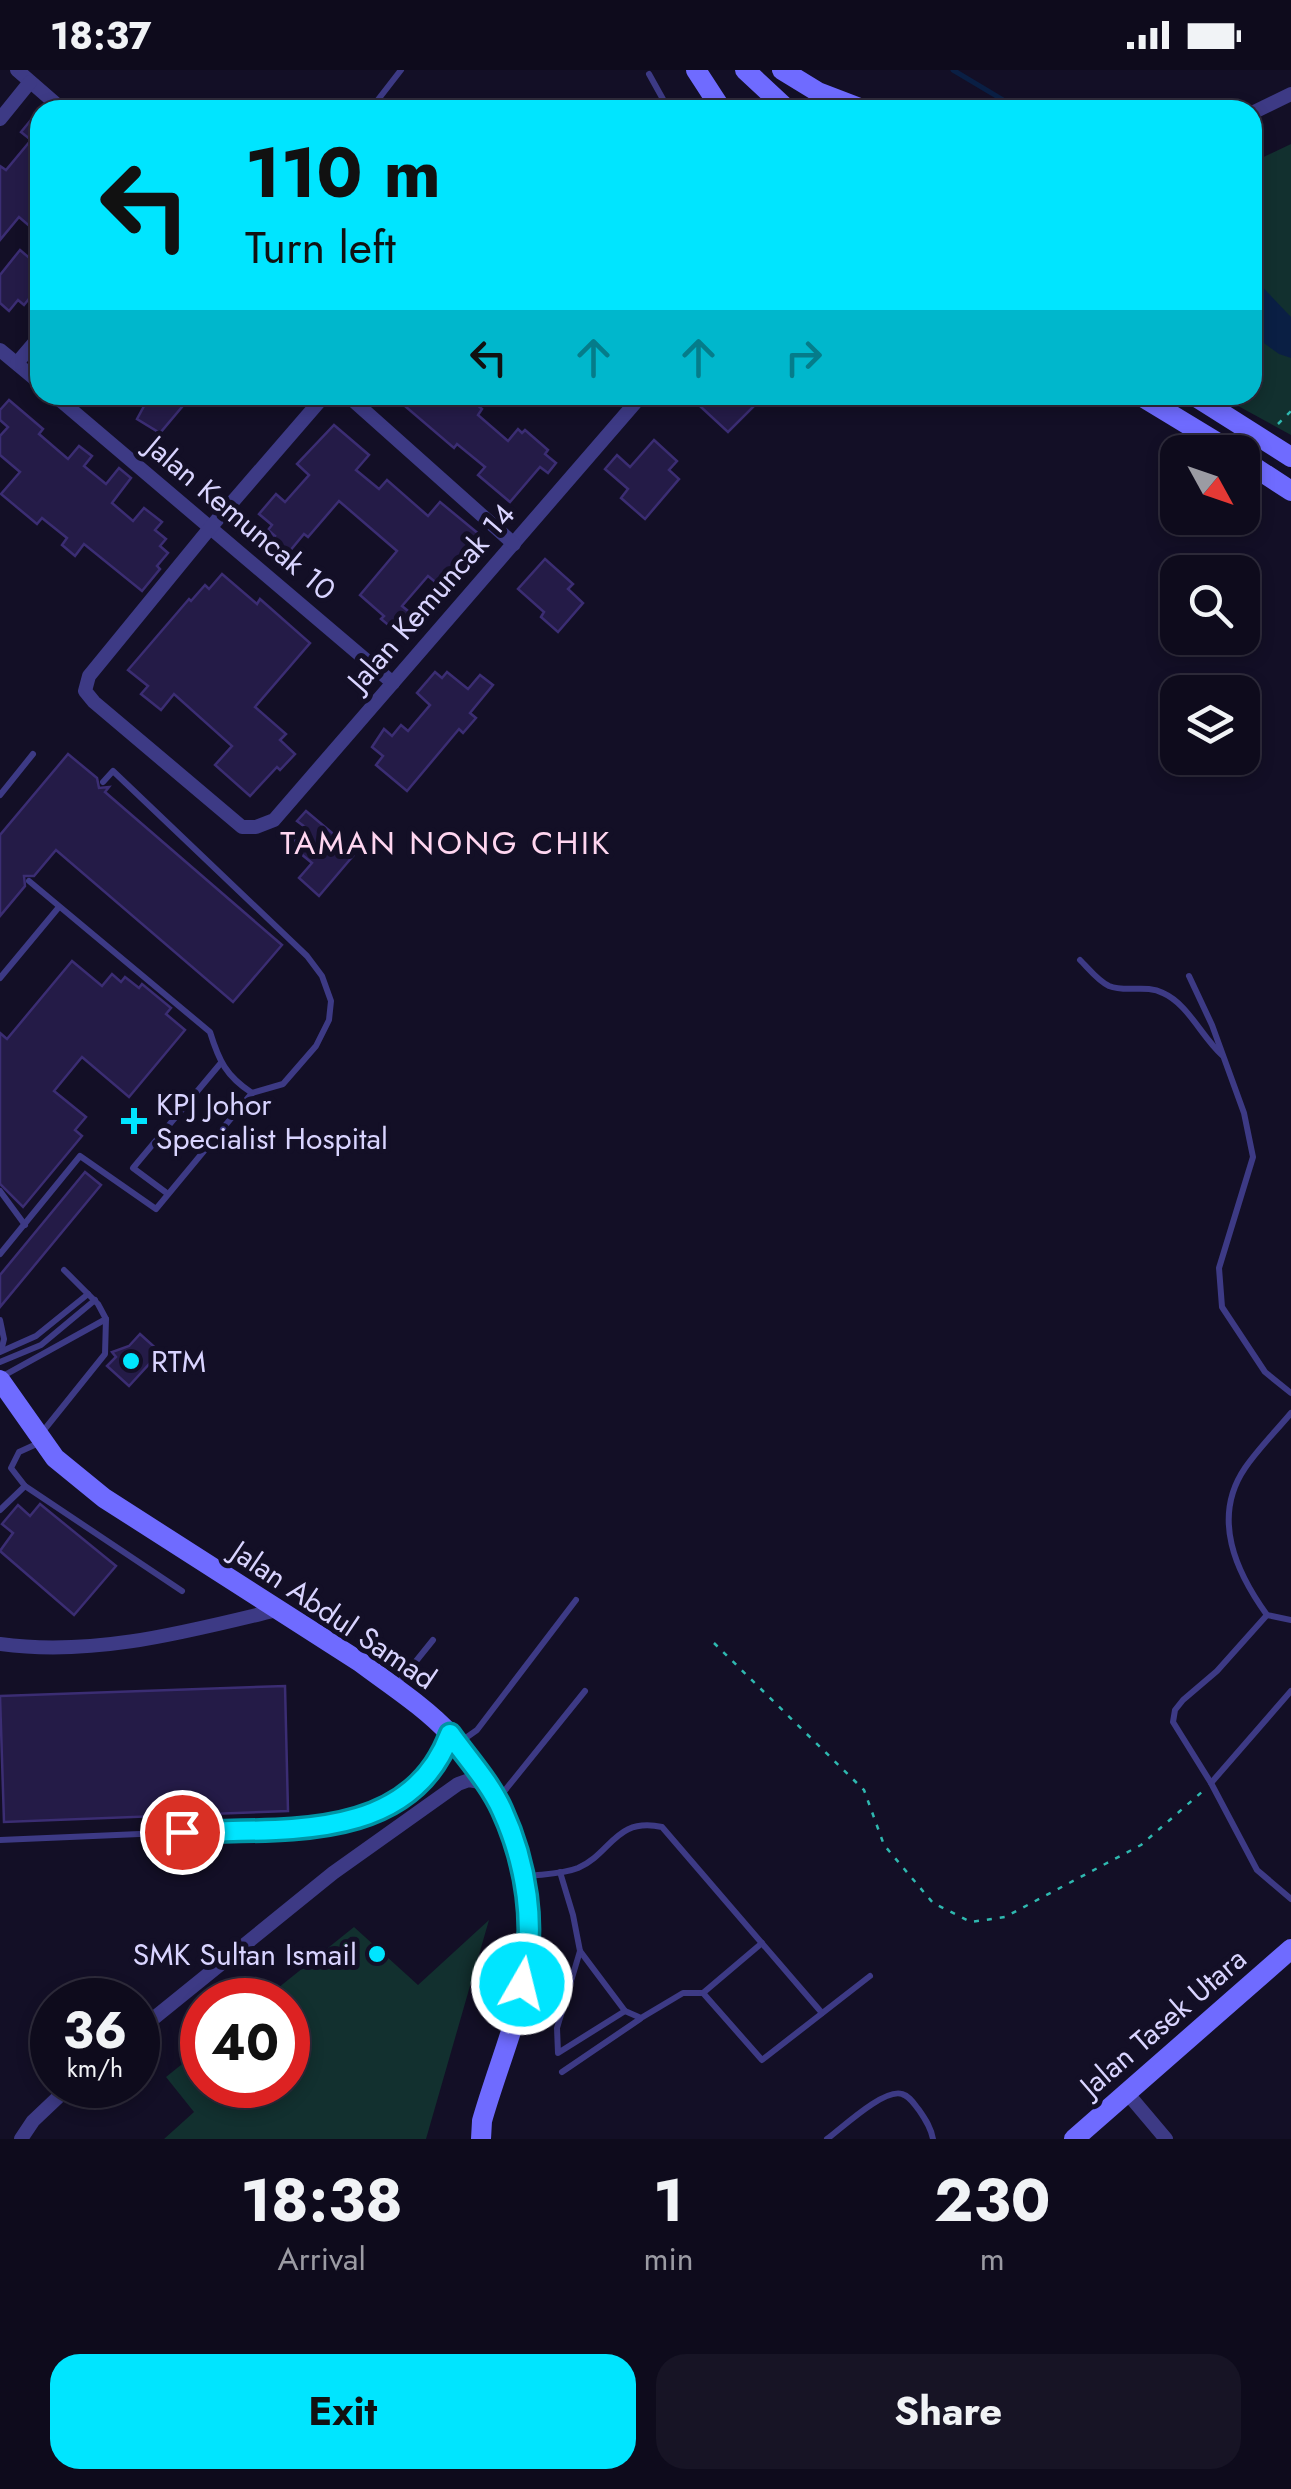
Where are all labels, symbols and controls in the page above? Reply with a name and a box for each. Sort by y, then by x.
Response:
text: 18:37 [50,8,151,63]
text: 110 m [245,122,441,223]
icon: left [80,140,210,270]
text: Turn left [245,215,396,280]
icon: left [461,330,516,385]
icon: ahead [566,330,621,385]
icon: ahead [671,330,726,385]
icon: right [776,330,831,385]
street label: Jalan Kemuncak 10 [133,423,345,611]
north arrow [1160,435,1260,535]
map controls [1160,435,1260,775]
street label: Jalan Kemuncak 14 [335,494,525,703]
button: search [1160,555,1260,655]
button: layers [1160,675,1260,775]
district label: TAMAN NONG CHIK [280,820,612,866]
place label: KPJ Johor Specialist Hospital [156,1083,388,1160]
marker: KPJ Johor Specialist Hospital [121,1108,147,1134]
place label: RTM [151,1340,206,1383]
marker: RTM [120,1350,142,1372]
street label: Jalan Abdul Samad [220,1528,445,1700]
pin [140,1790,225,1875]
icon: arrive [155,1805,210,1860]
position arrow [470,1932,574,2036]
place label: SMK Sultan Ismail [133,1933,357,1976]
street label: Jalan Tasek Utara [1067,1938,1256,2109]
marker: SMK Sultan Ismail [366,1943,388,1965]
speed limit sign: 40 [180,1978,310,2108]
text: 36 [63,1994,127,2067]
text: km/h [67,2050,123,2086]
text: 18:38 [241,2157,403,2244]
text: 1 [653,2157,684,2244]
text: 230 [934,2157,1050,2244]
text: Arrival [278,2236,366,2282]
text: min [643,2236,694,2282]
text: m [980,2236,1005,2282]
button: Exit [50,2354,636,2469]
button: Share [656,2354,1241,2469]

